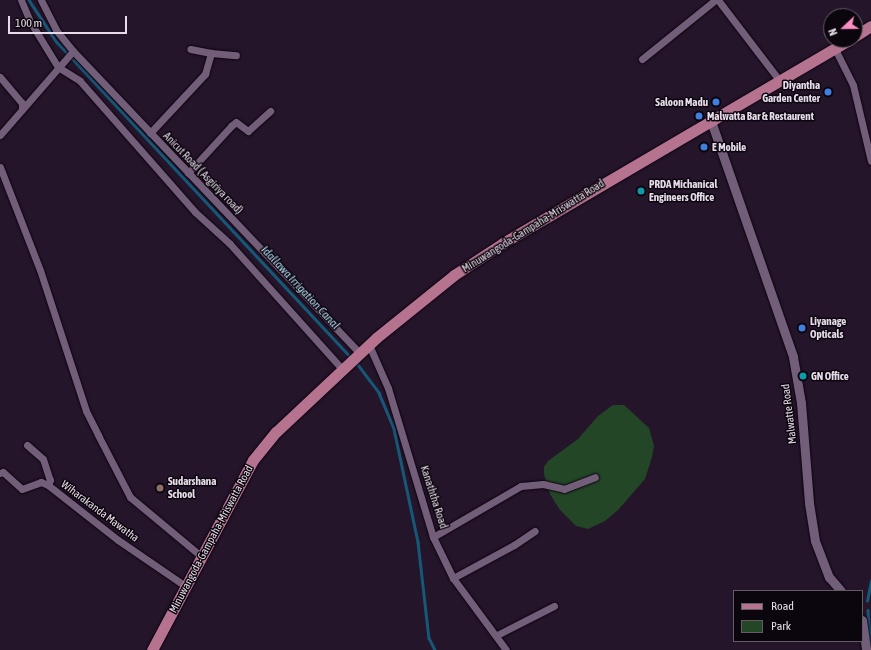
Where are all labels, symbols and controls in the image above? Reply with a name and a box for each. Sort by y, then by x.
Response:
scale bar [10,8,129,34]
north arrow [823,8,863,48]
text: 100 m [15,16,42,30]
text: N [826,27,840,37]
place label: Diyantha Garden Center [762,79,820,105]
marker: Diyantha Garden Center [823,87,833,97]
place label: Saloon Madu [655,95,708,109]
marker: Saloon Madu [711,97,721,107]
place label: Malwatta Bar & Restaurent [707,109,814,123]
marker: Malwatta Bar & Restaurent [694,111,704,121]
street label: Anicut Road ( Asgiriya road) [160,129,246,217]
place label: E Mobile [712,140,746,154]
marker: E Mobile [699,142,709,152]
street label: Minuwangoda-Gampaha-Mriswatta Road [459,177,607,275]
place label: PRDA Michanical Engineers Office [649,178,717,204]
marker: PRDA Michanical Engineers Office [636,186,646,196]
water label: Idallawa Irrigation Canal [258,243,342,333]
place label: Liyanage Opticals [810,315,846,341]
marker: Liyanage Opticals [797,323,807,333]
place label: GN Office [811,369,849,383]
marker: GN Office [798,371,808,381]
street label: Malwatte Road [779,383,799,445]
street label: Minuwangoda-Gampaha-Mriswatta Road [166,463,256,615]
street label: Kanaththa Road [418,464,450,530]
place label: Sudarshana School [168,475,216,501]
street label: Wiharakanda Mawatha [59,477,141,545]
marker: Sudarshana School [155,483,165,493]
legend [733,590,863,642]
text: Road [771,599,794,613]
text: Park [771,619,791,633]

